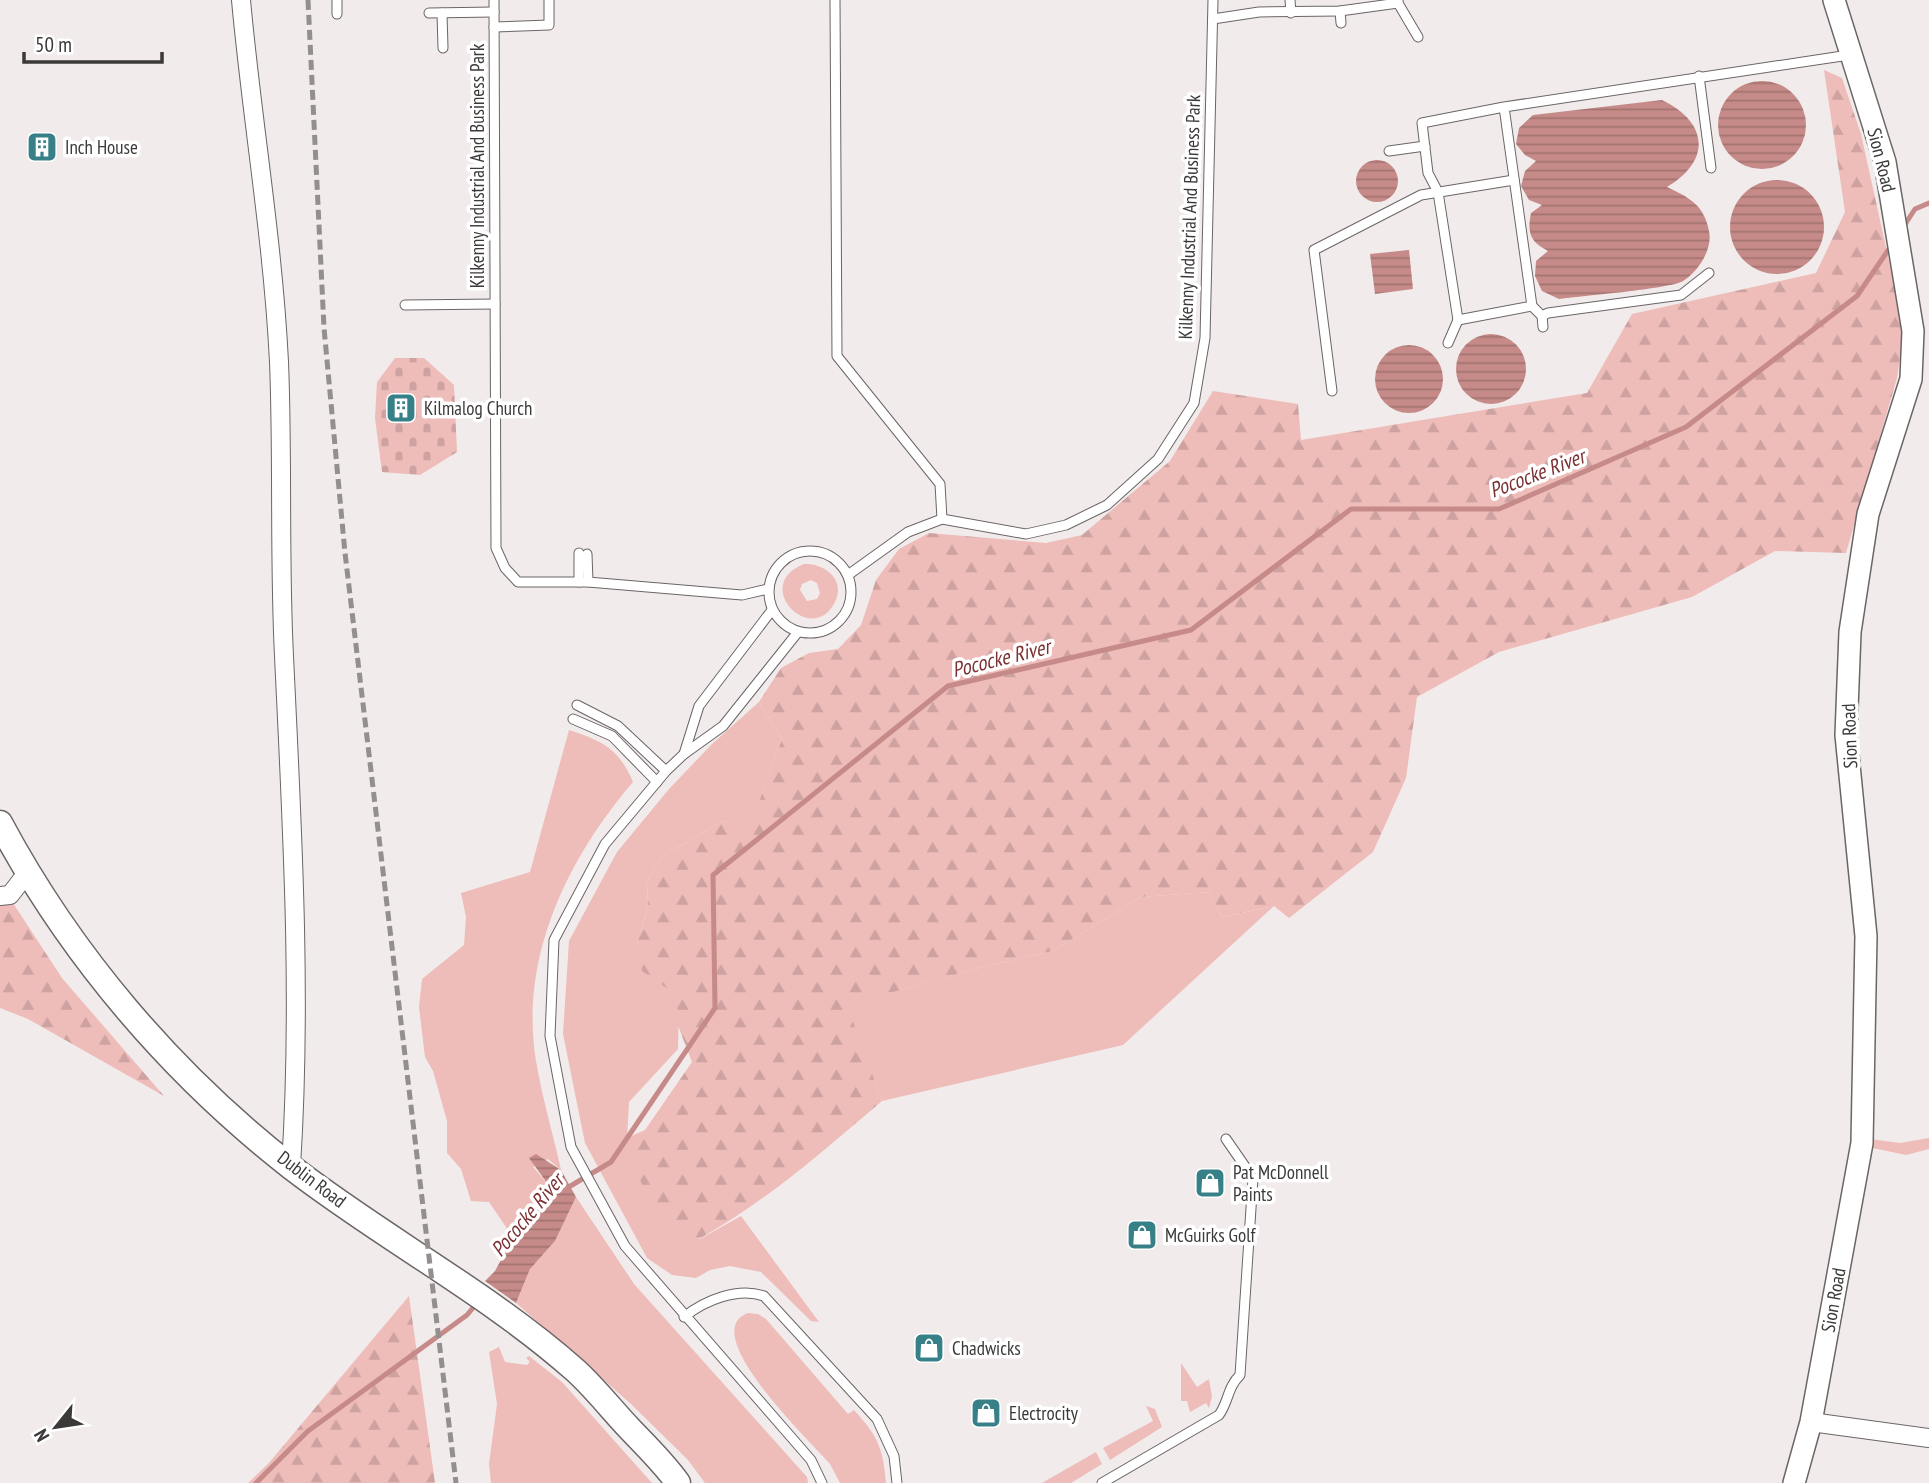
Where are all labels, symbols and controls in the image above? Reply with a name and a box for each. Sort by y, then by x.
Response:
scale bar [24,21,163,65]
text: 50 m [35,31,72,58]
street label: Kilkenny Industrial And Business Park [465,43,489,288]
street label: Kilkenny Industrial And Business Park [1173,94,1205,340]
street label: Sion Road [1862,125,1902,195]
building icon: Inch House [25,130,59,164]
place label: Inch House [65,135,138,159]
building icon: Kilmalog Church [384,391,418,425]
place label: Kilmalog Church [424,396,532,420]
water label: Pococke River [1486,441,1591,504]
water label: Pococke River [949,632,1056,683]
street label: Sion Road [1836,703,1862,769]
street label: Dublin Road [273,1145,351,1213]
place label: Pat McDonnell Paints [1233,1160,1329,1206]
water label: Pococke River [485,1166,572,1262]
shop icon: Pat McDonnell Paints [1193,1166,1227,1200]
shop icon: McGuirks Golf [1125,1218,1159,1252]
place label: McGuirks Golf [1165,1223,1257,1247]
street label: Sion Road [1816,1266,1850,1334]
shop icon: Chadwicks [912,1331,946,1365]
place label: Chadwicks [952,1336,1021,1360]
north arrow [21,1392,91,1462]
shop icon: Electrocity [969,1396,1003,1430]
place label: Electrocity [1009,1401,1079,1425]
text: N [28,1425,54,1446]

